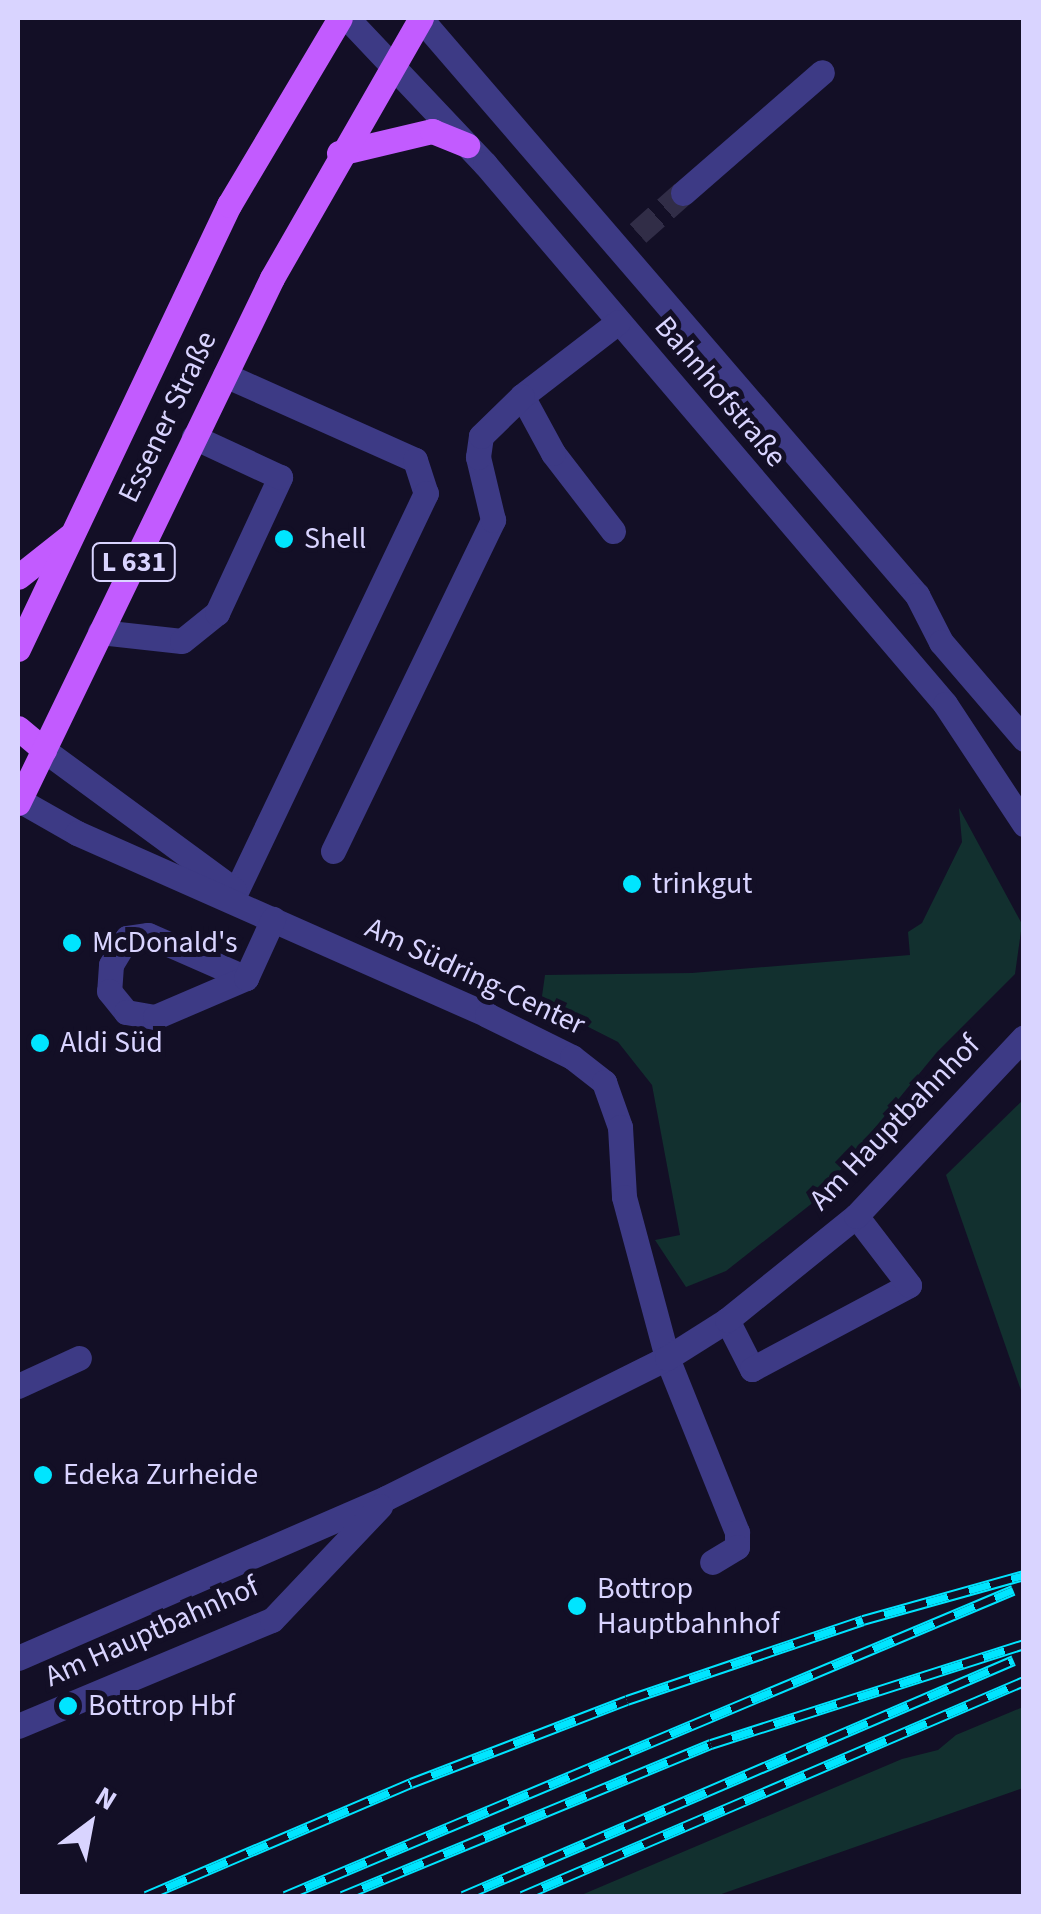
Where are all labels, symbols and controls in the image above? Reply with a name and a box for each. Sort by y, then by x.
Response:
street label: Bahnhofstraße [647,309,793,475]
street label: Essener Straße [111,326,225,508]
place label: Shell [304,521,367,557]
marker: Shell [273,528,295,550]
road number: L 631 [92,539,176,585]
place label: trinkgut [652,866,752,902]
marker: trinkgut [621,873,643,895]
street label: Am Südring-Center [359,910,591,1044]
place label: McDonald's [92,925,237,961]
marker: McDonald's [61,932,83,954]
place label: Aldi Süd [60,1025,163,1061]
street label: Am Hauptbahnhof [802,1028,988,1218]
marker: Aldi Süd [29,1032,51,1054]
place label: Edeka Zurheide [63,1457,258,1493]
marker: Edeka Zurheide [32,1464,54,1486]
street label: Am Hauptbahnhof [40,1569,264,1695]
place label: Bottrop Hauptbahnhof [597,1571,780,1642]
marker: Bottrop Hauptbahnhof [566,1595,588,1617]
place label: Bottrop Hbf [88,1688,235,1724]
marker: Bottrop Hbf [57,1695,79,1717]
north arrow [40,1774,140,1874]
text: N [87,1777,124,1820]

